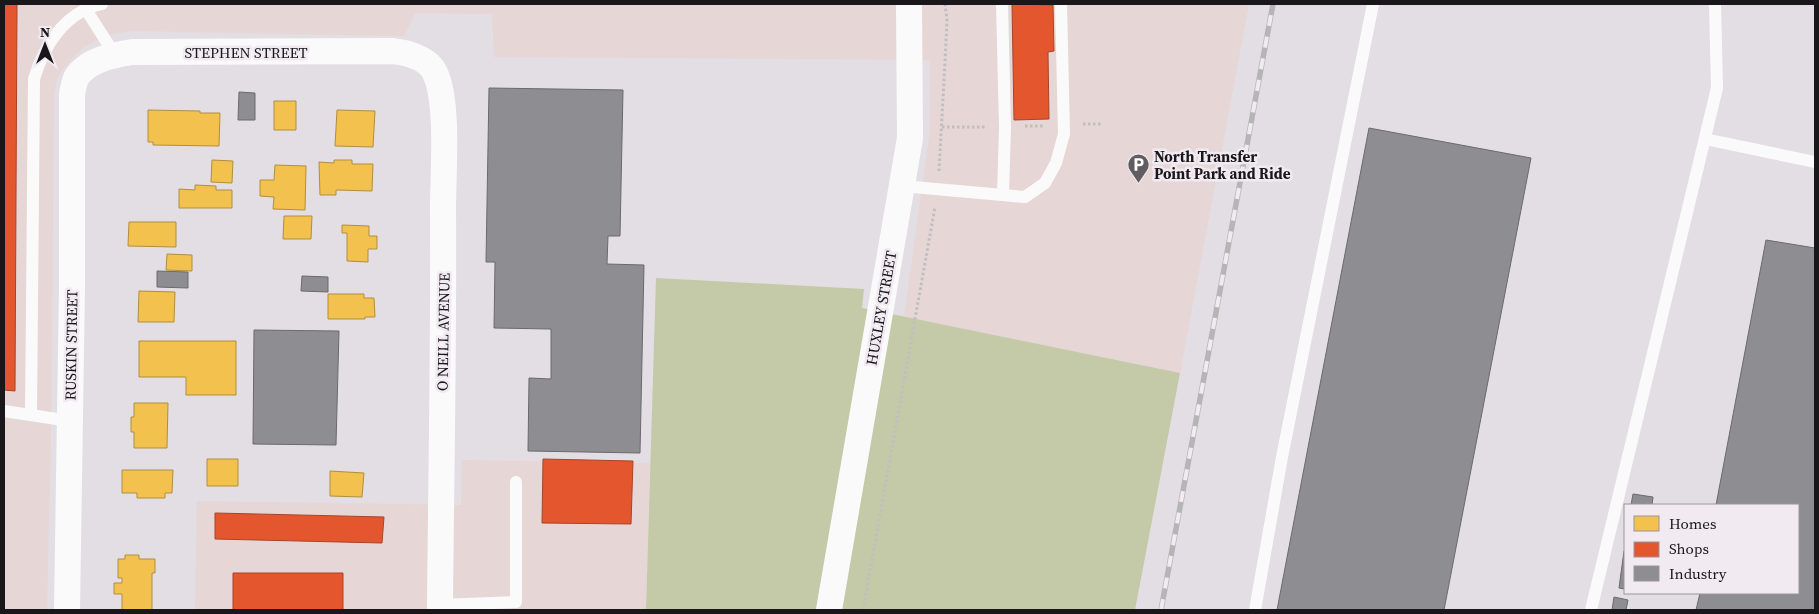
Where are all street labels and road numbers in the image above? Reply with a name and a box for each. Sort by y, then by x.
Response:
street label: STEPHEN STREET [184,42,308,63]
street label: HUXLEY STREET [861,249,901,367]
street label: O NEILL AVENUE [431,273,455,391]
street label: RUSKIN STREET [60,289,82,401]

